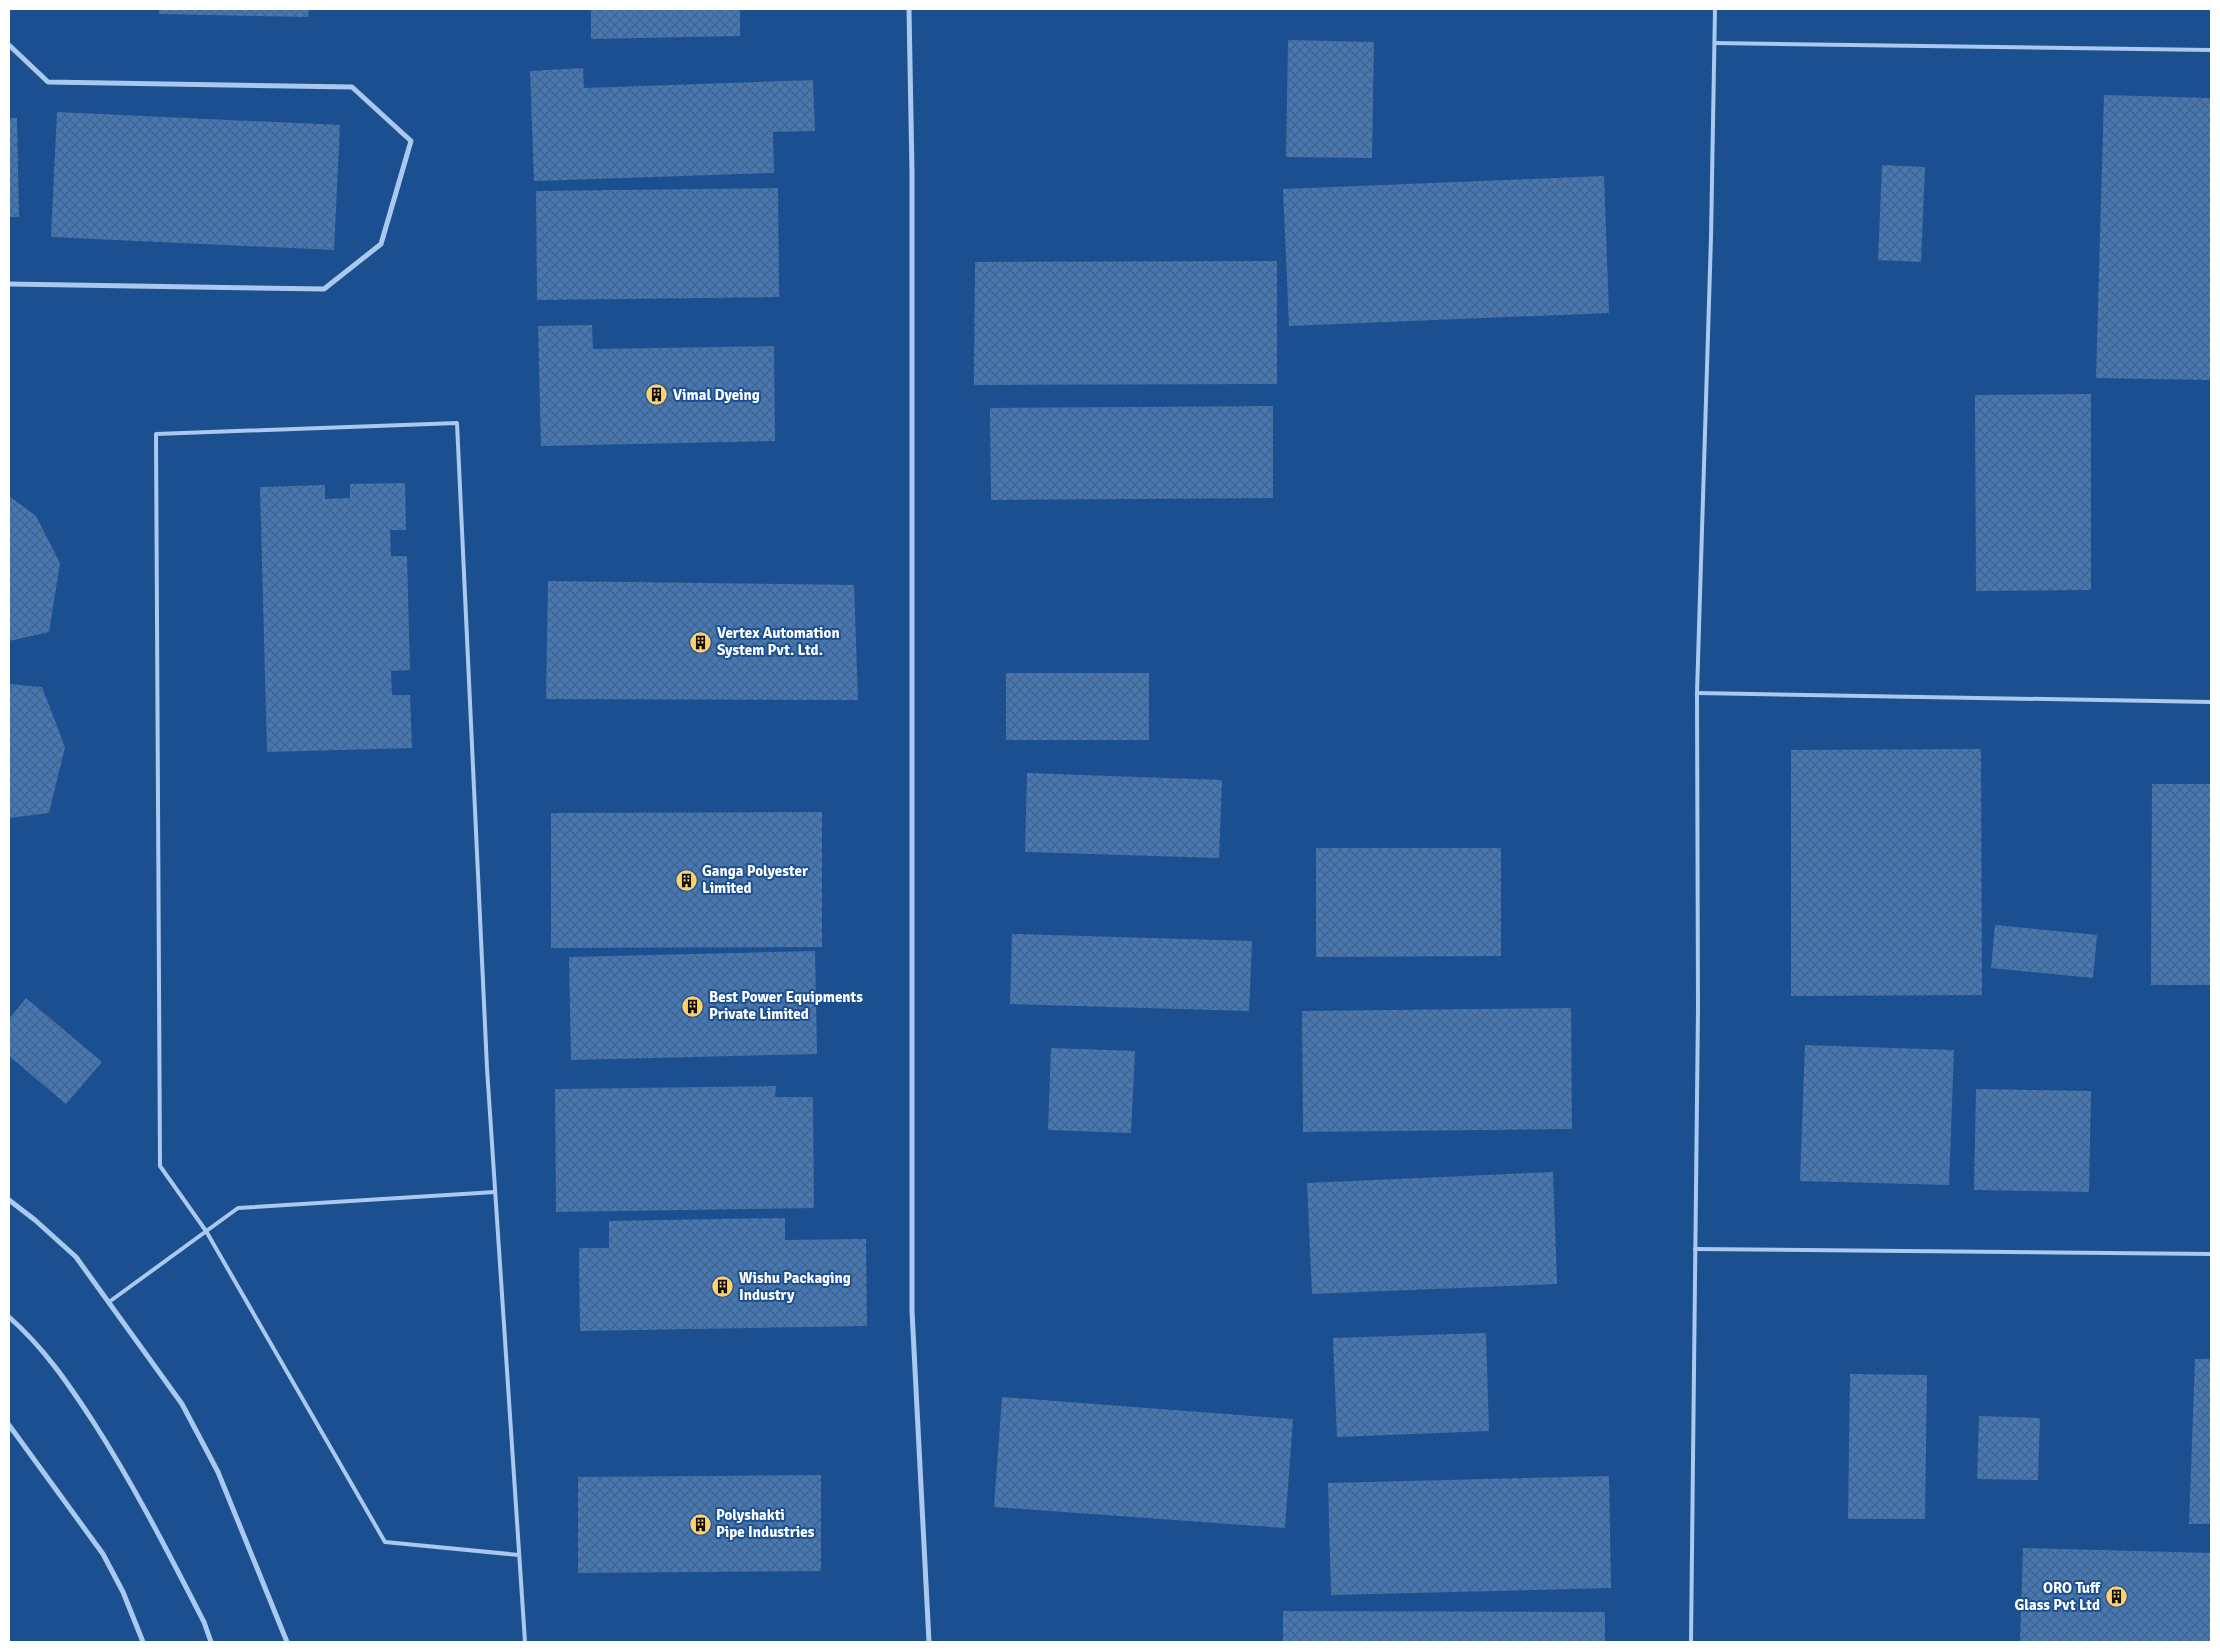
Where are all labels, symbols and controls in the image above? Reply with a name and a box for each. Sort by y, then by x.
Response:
building icon: Vimal Dyeing [645,383,669,407]
place label: Vimal Dyeing [673,386,760,404]
place label: Vertex Automation System Pvt. Ltd. [717,624,840,659]
building icon: Vertex Automation System Pvt. Ltd. [689,630,713,654]
place label: Ganga Polyester Limited [702,862,808,897]
building icon: Ganga Polyester Limited [674,868,698,892]
place label: Best Power Equipments Private Limited [709,988,863,1023]
building icon: Best Power Equipments Private Limited [681,994,705,1018]
place label: Wishu Packaging Industry [739,1269,851,1304]
building icon: Wishu Packaging Industry [711,1275,735,1299]
place label: Polyshakti Pipe Industries [716,1506,815,1541]
building icon: Polyshakti Pipe Industries [688,1512,712,1536]
place label: ORO Tuff Glass Pvt Ltd [2014,1579,2101,1614]
building icon: ORO Tuff Glass Pvt Ltd [2104,1585,2128,1609]

